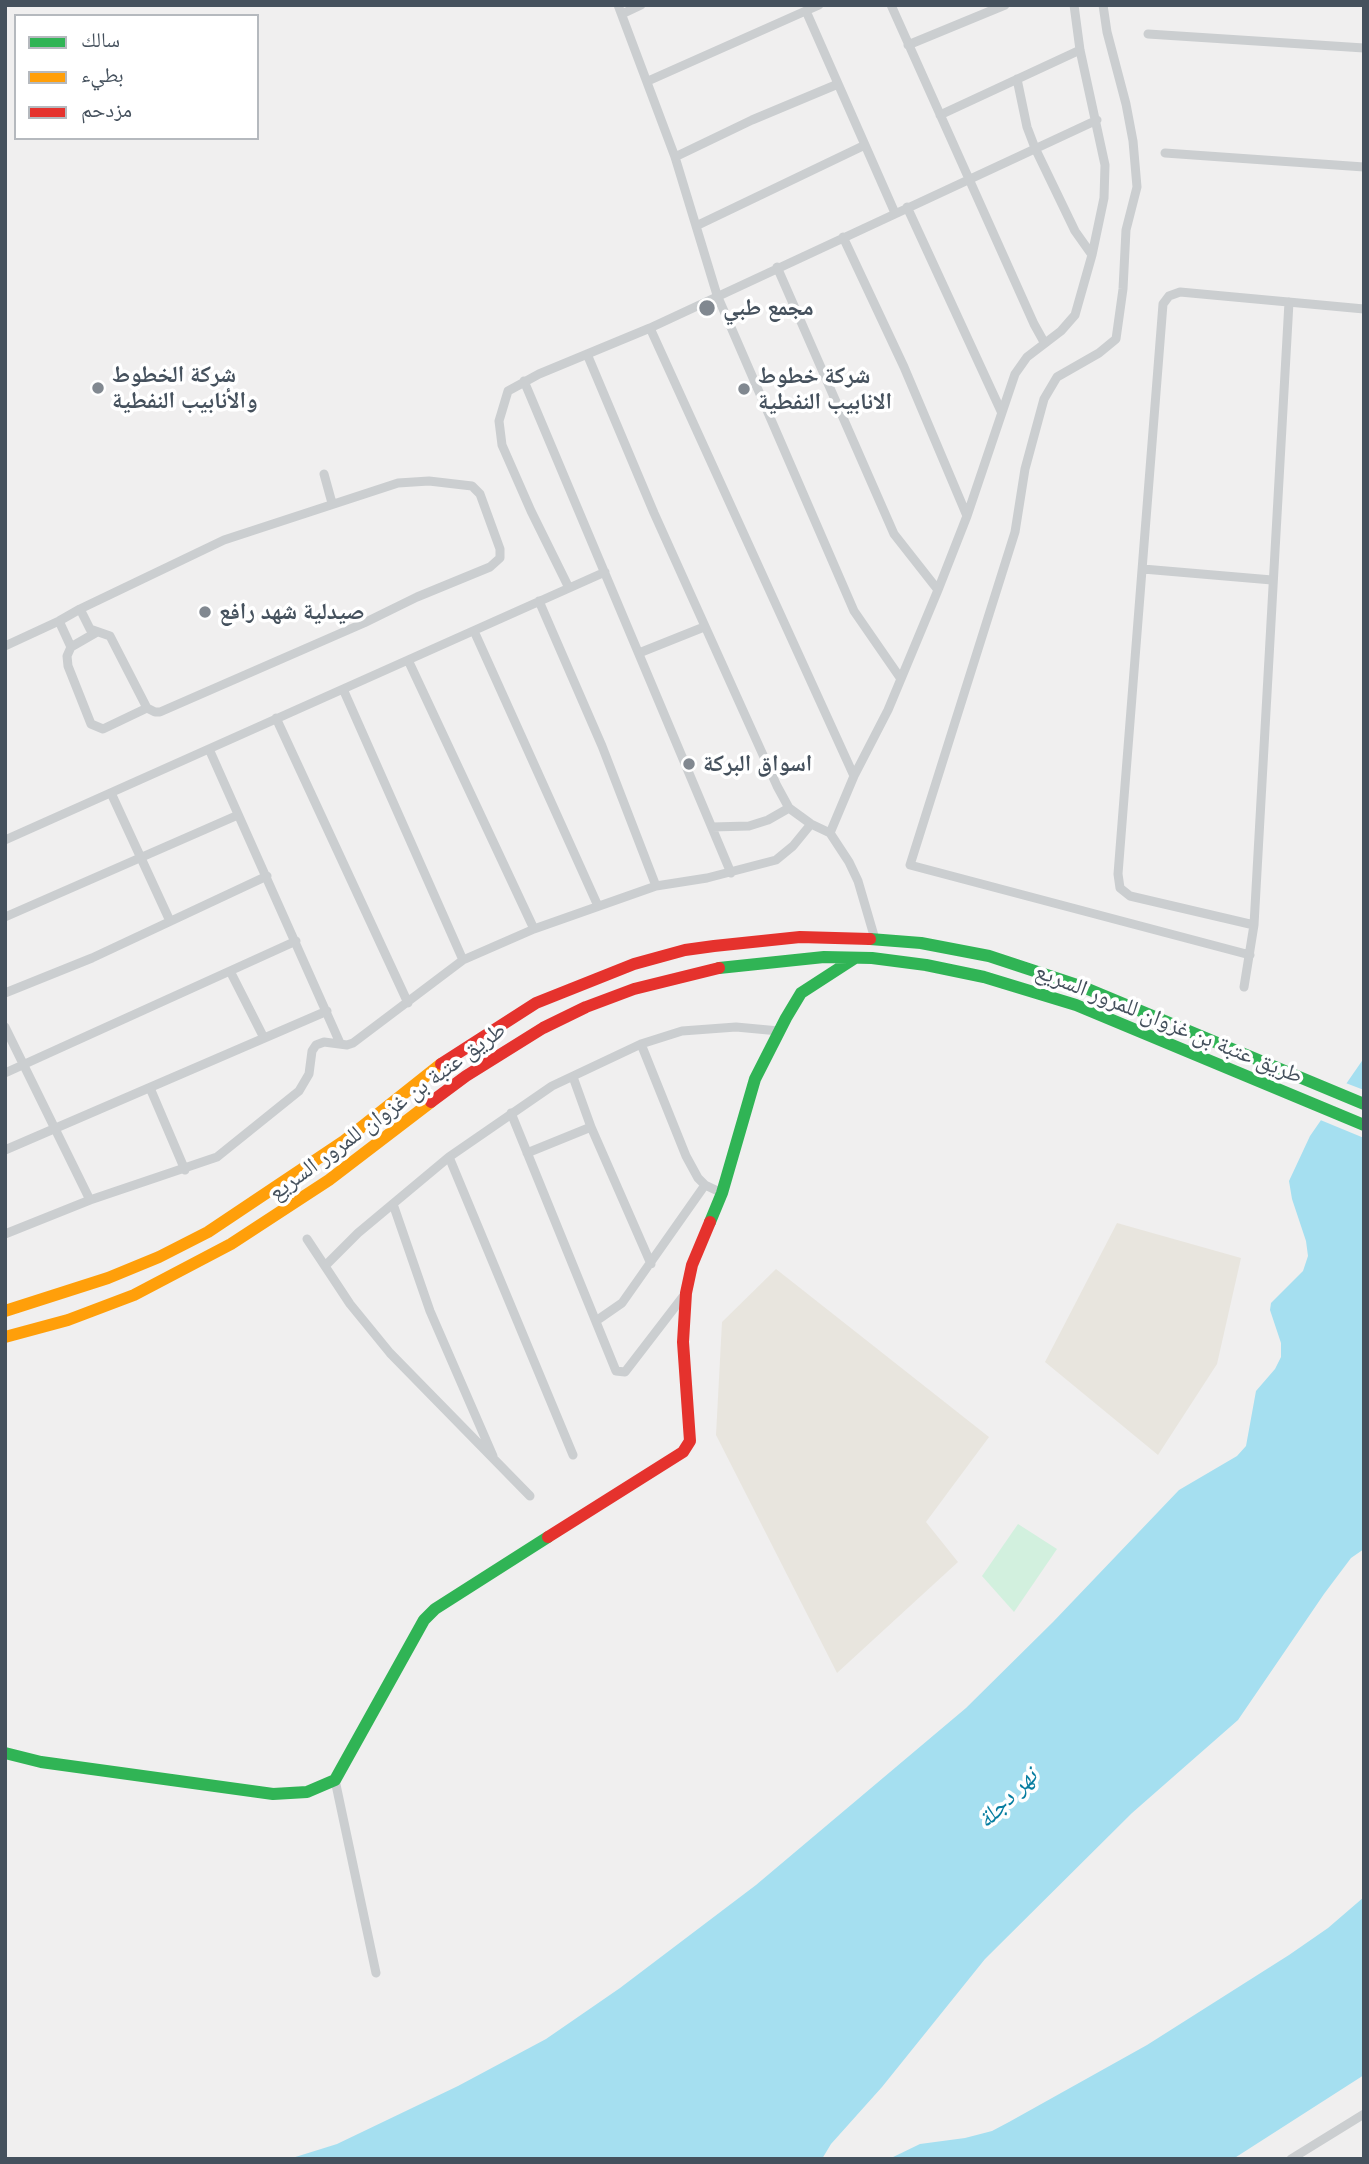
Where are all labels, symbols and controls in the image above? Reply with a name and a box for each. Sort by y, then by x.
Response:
legend [14,14,259,140]
text: سالك [81,26,120,52]
text: بطيء [81,61,124,87]
text: مزدحم [81,96,132,122]
place label: مجمع طبي [723,294,814,322]
marker: مجمع طبي [697,298,717,318]
place label: شركة الخطوط والأنابيب النفطية [112,361,258,415]
place label: شركة خطوط الانابيب النفطية [758,362,892,416]
marker: شركة الخطوط والأنابيب النفطية [90,380,106,396]
marker: شركة خطوط الانابيب النفطية [736,381,752,397]
place label: صيدلية شهد رافع [219,598,365,626]
marker: صيدلية شهد رافع [197,604,213,620]
place label: اسواق البركة [703,750,812,778]
marker: اسواق البركة [681,756,697,772]
street label: طريق عتبة بن غزوان للمرور السريع [1031,957,1307,1089]
street label: طريق عتبة بن غزوان للمرور السريع [263,1016,511,1206]
water label: نهر دجلة [971,1762,1043,1834]

